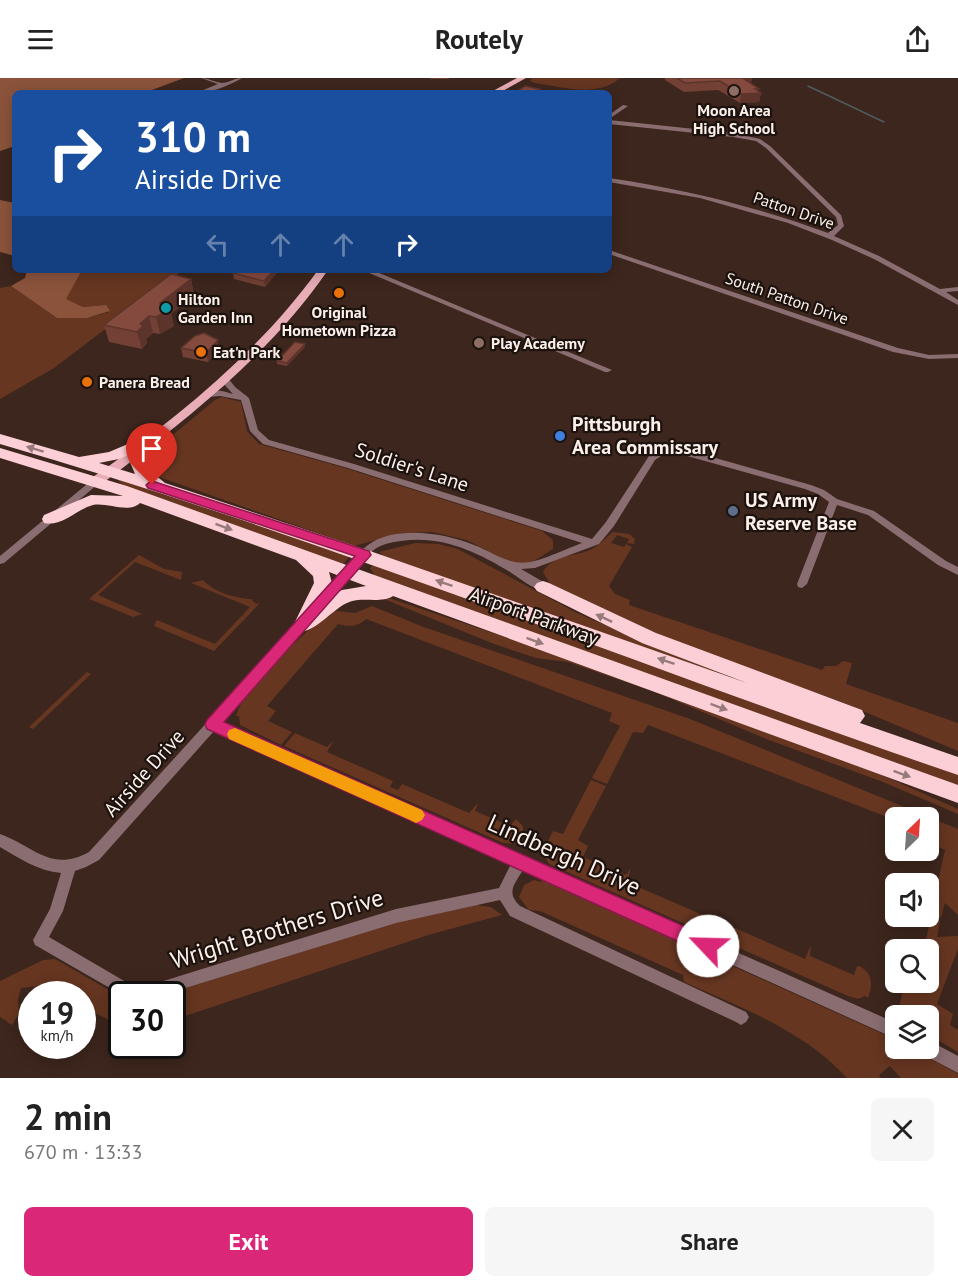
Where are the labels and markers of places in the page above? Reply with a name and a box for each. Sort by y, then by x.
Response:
marker: Moon Area High School [727,84,741,98]
place label: Moon Area High School [693,100,775,138]
marker: Original Hometown Pizza [332,286,346,300]
place label: Hilton Garden Inn [178,289,253,327]
marker: Hilton Garden Inn [159,301,173,315]
place label: Original Hometown Pizza [282,302,396,340]
place label: Play Academy [491,333,585,353]
marker: Play Academy [472,336,486,350]
place label: Eat'n Park [213,342,281,362]
marker: Eat'n Park [194,345,208,359]
place label: Panera Bread [99,372,190,392]
marker: Panera Bread [80,375,94,389]
place label: Pittsburgh Area Commissary [572,411,719,460]
pin [126,423,177,485]
marker: Pittsburgh Area Commissary [553,429,567,443]
place label: US Army Reserve Base [745,487,857,536]
marker: US Army Reserve Base [726,504,740,518]

